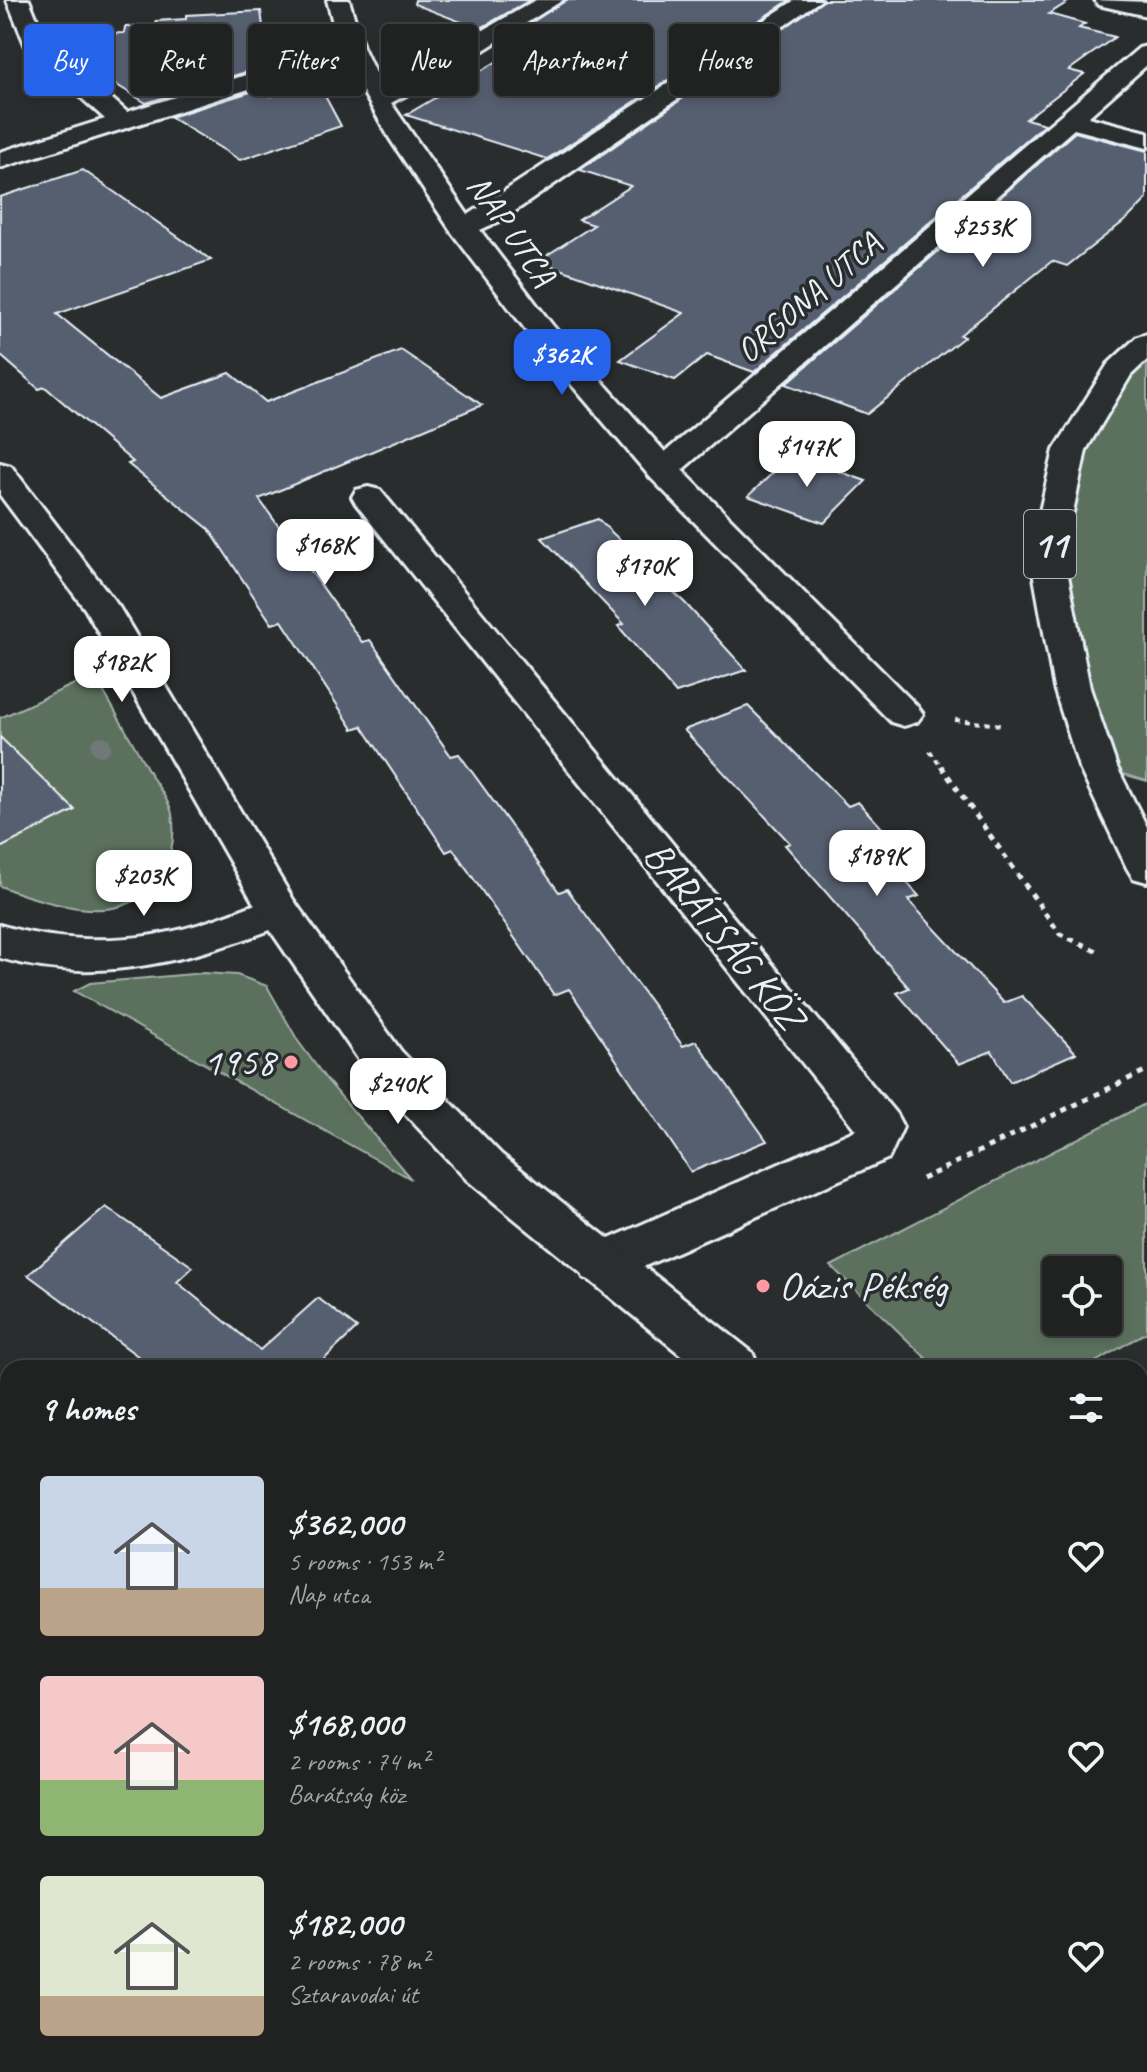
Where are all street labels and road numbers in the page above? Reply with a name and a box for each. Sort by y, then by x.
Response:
street label: NAP UTCA [458,166,566,295]
street label: ORGONA UTCA [727,222,890,372]
road number: 11 [1024,510,1076,578]
street label: BARÁTSÁG KÖZ [633,831,819,1044]

